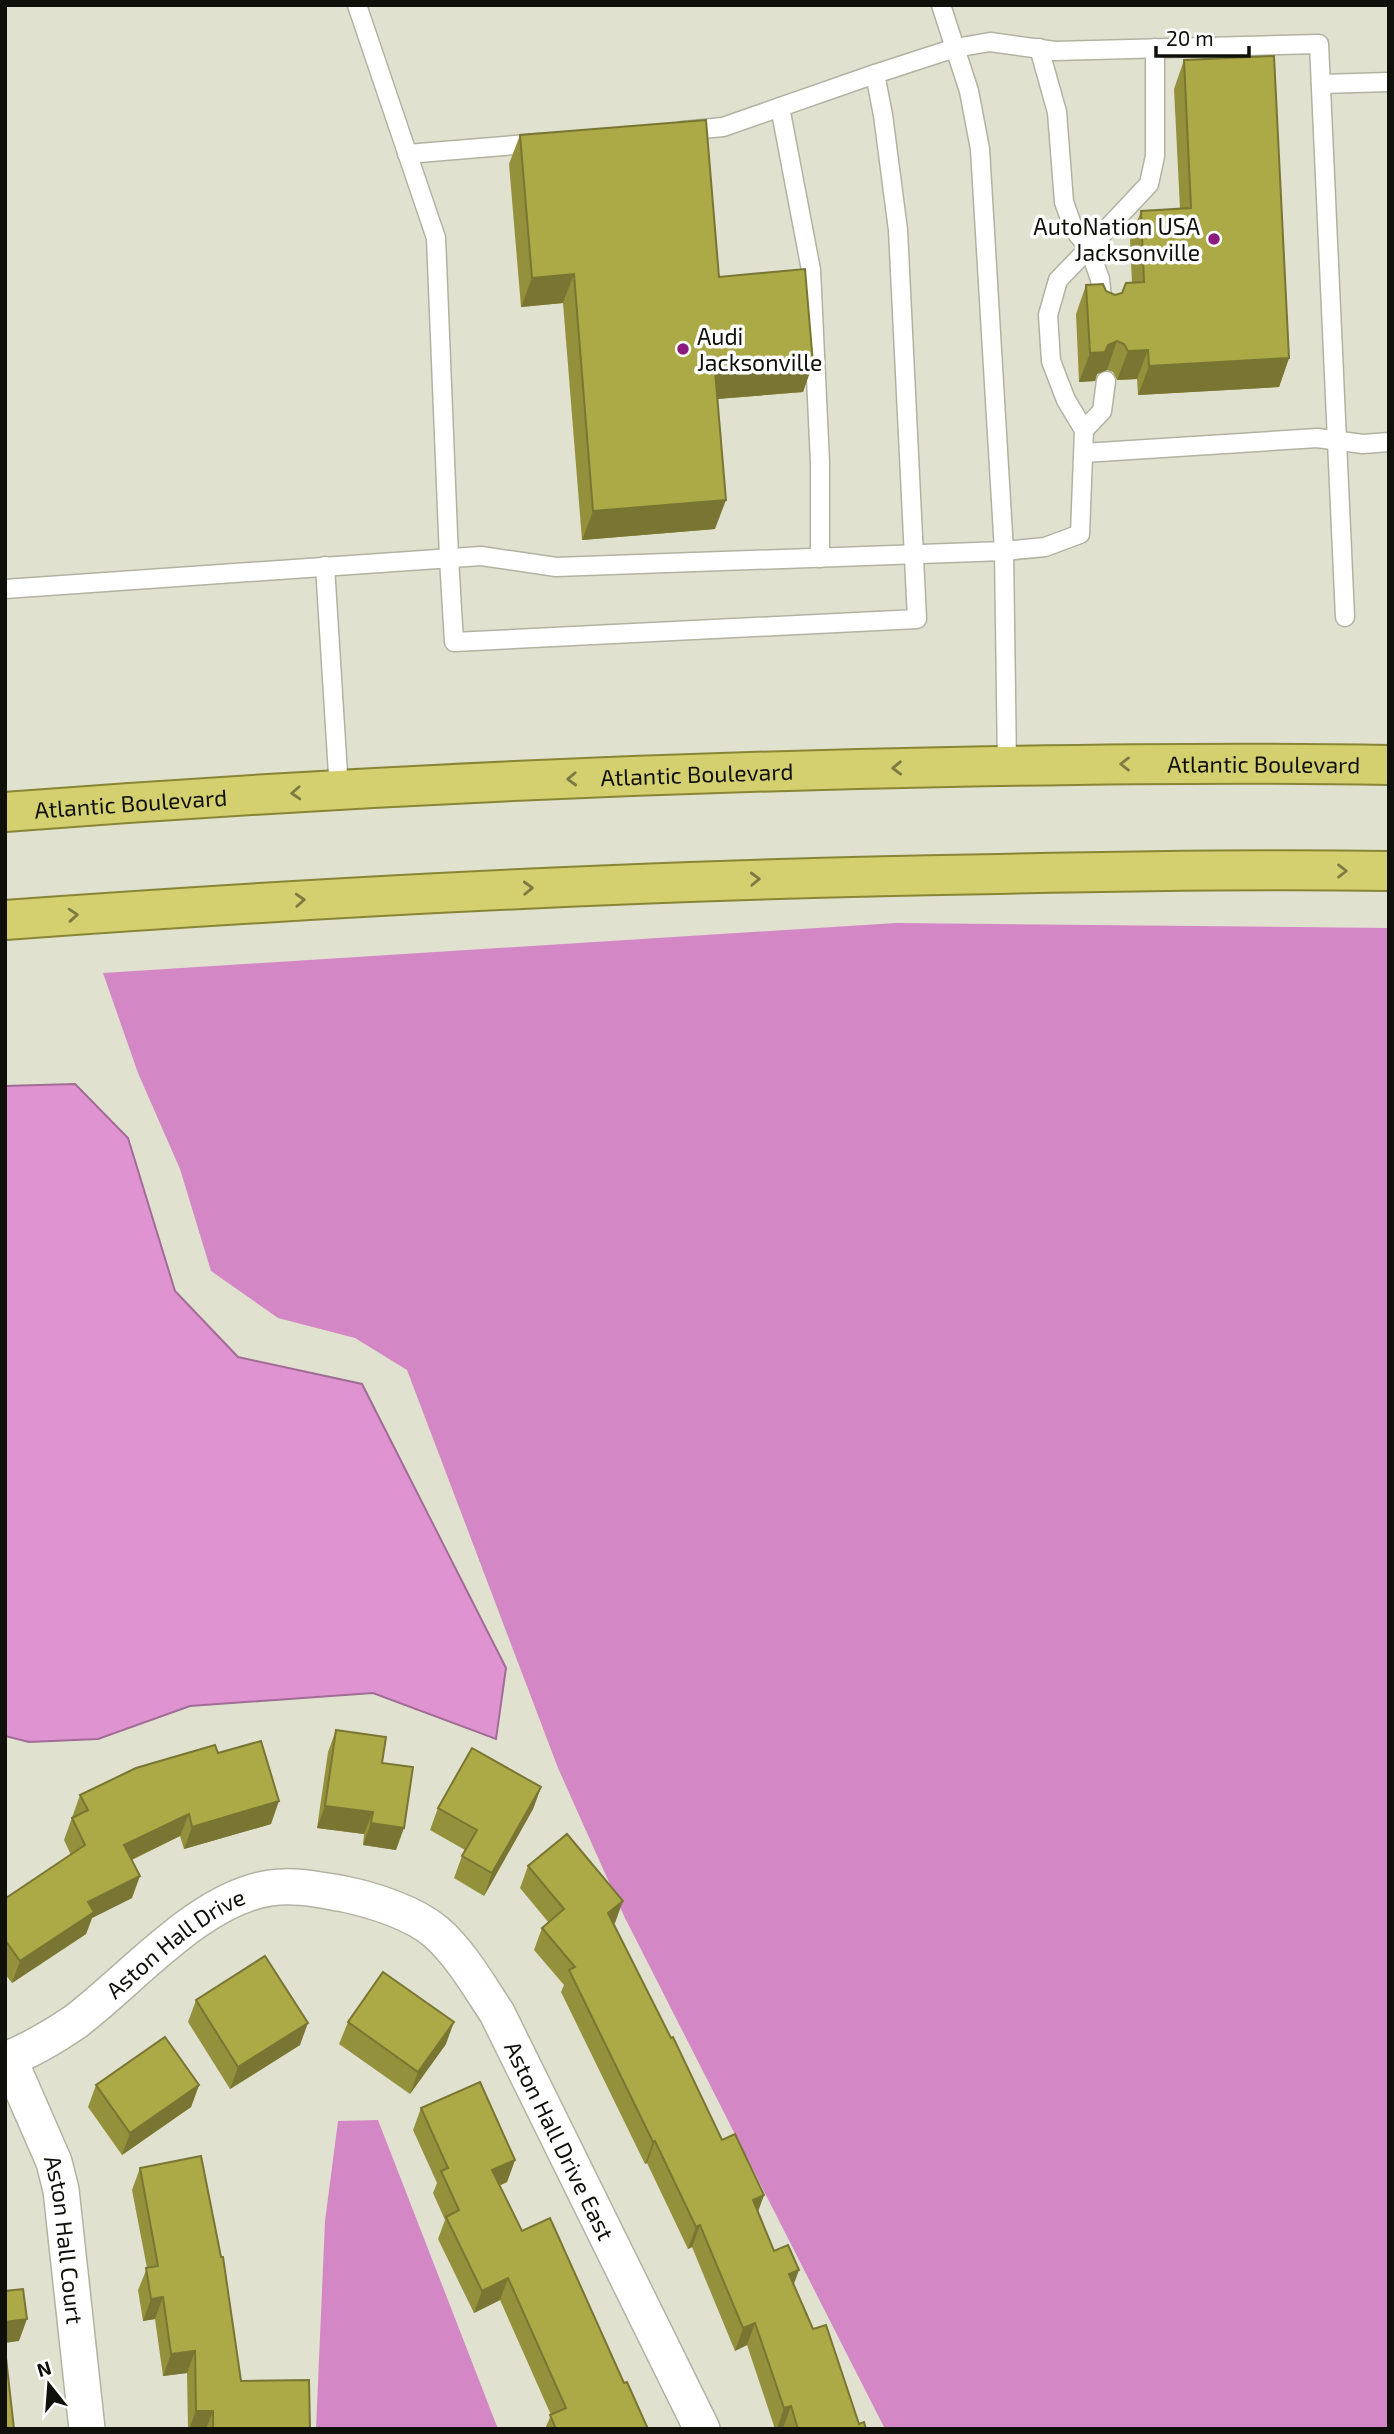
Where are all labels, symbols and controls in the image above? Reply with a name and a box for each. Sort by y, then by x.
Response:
scale bar [1156,14,1249,58]
text: 20 m [1166,25,1214,50]
place label: AutoNation USA Jacksonville [1033,212,1201,266]
marker: AutoNation USA Jacksonville [1206,231,1222,247]
place label: Audi Jacksonville [697,322,822,376]
marker: Audi Jacksonville [675,341,691,357]
street label: Atlantic Boulevard [1167,750,1361,778]
one-way arrow [1119,756,1129,772]
street label: Atlantic Boulevard [600,757,794,791]
one-way arrow [891,760,902,775]
one-way arrow [566,771,577,786]
street label: Atlantic Boulevard [33,783,228,824]
one-way arrow [290,785,301,800]
one-way arrow [1337,863,1348,879]
one-way arrow [750,871,761,886]
one-way arrow [522,880,533,895]
one-way arrow [295,893,306,908]
one-way arrow [68,908,79,923]
street label: Aston Hall Drive [100,1882,249,2004]
street label: Aston Hall Drive East [499,2036,621,2245]
street label: Aston Hall Court [39,2152,90,2326]
north arrow [14,2350,84,2420]
text: N [34,2355,54,2381]

